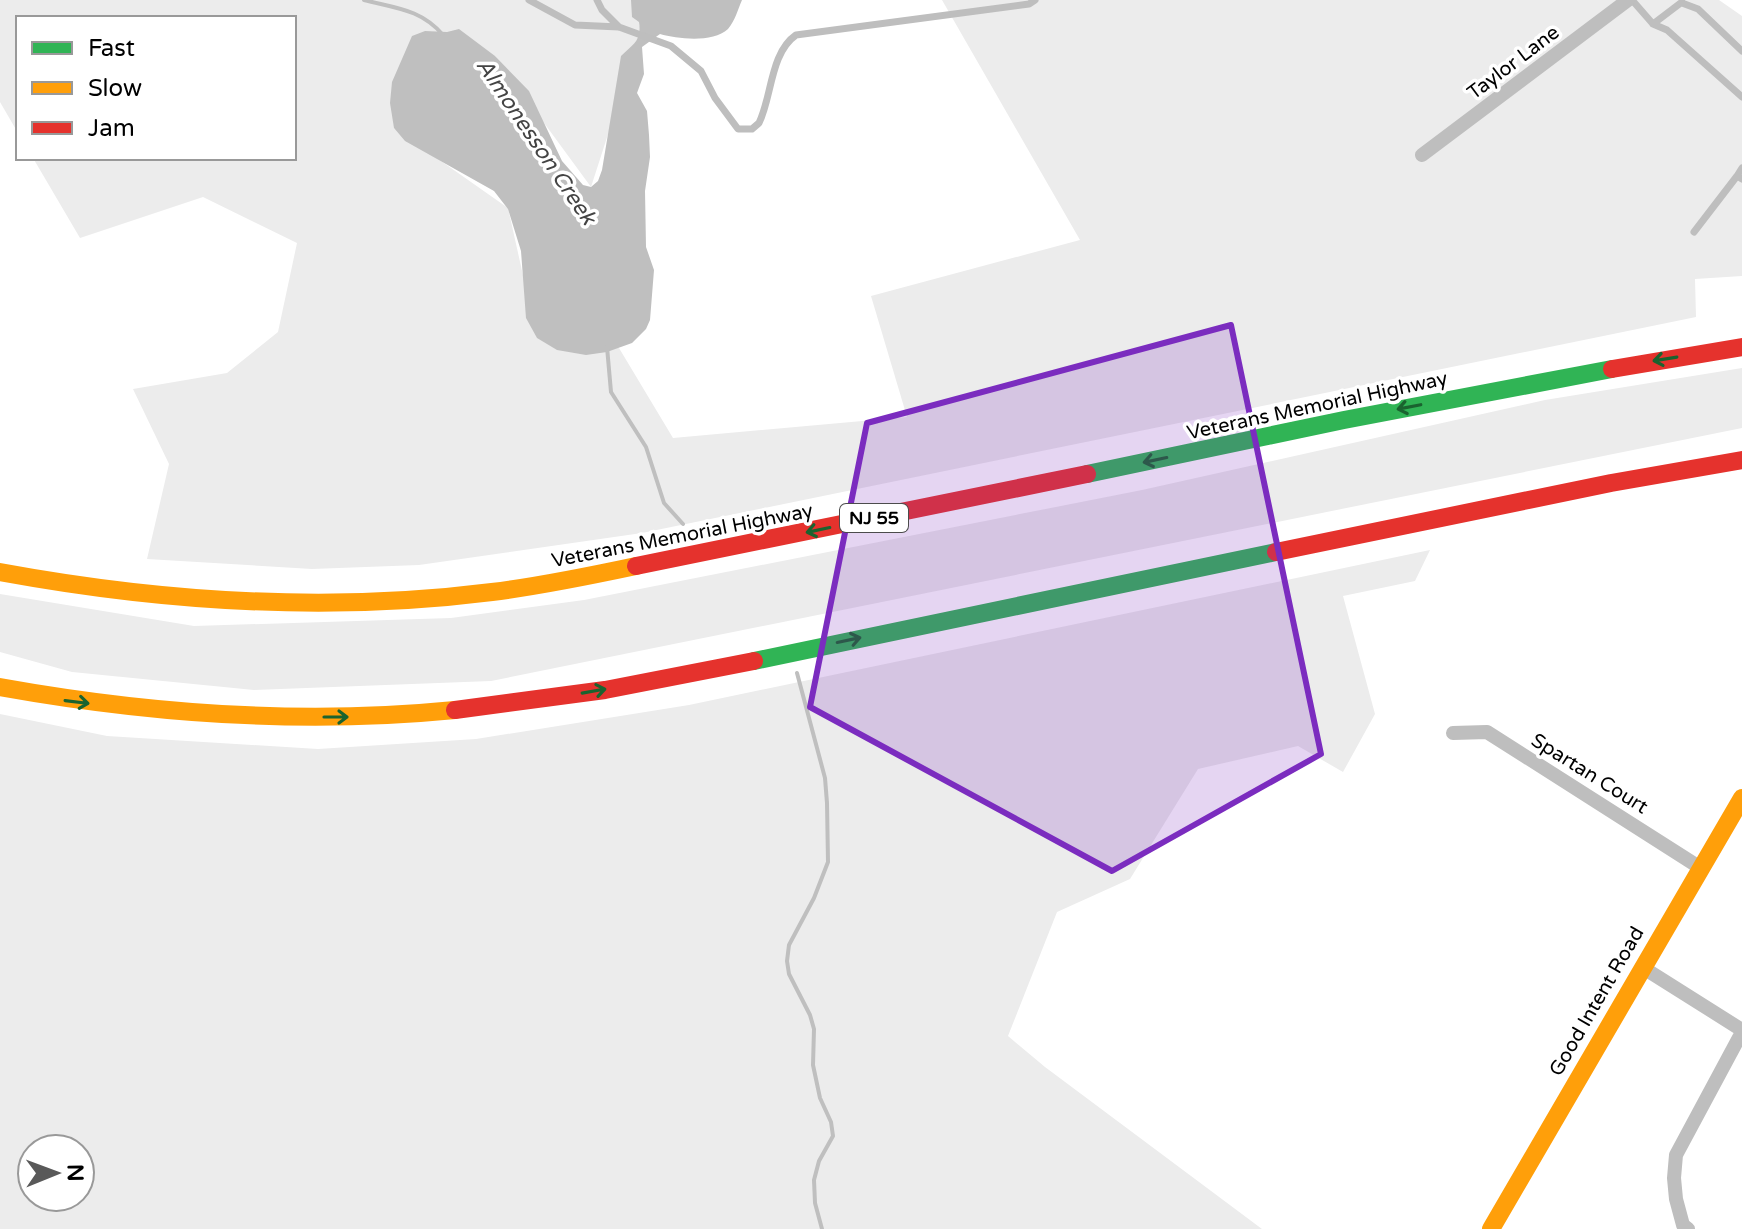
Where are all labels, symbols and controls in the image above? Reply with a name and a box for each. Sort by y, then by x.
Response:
legend [16,16,296,160]
street label: Taylor Lane [1463,21,1564,105]
text: Fast [88,34,135,63]
water label: Almonesson Creek [471,53,603,231]
text: Slow [88,74,142,103]
text: Jam [88,114,135,143]
one-way arrow [1653,353,1678,368]
street label: Veterans Memorial Highway [1185,367,1450,445]
one-way arrow [1397,401,1423,416]
one-way arrow [1143,454,1168,469]
street label: Veterans Memorial Highway [549,499,815,573]
road number: NJ 55 [840,504,908,532]
one-way arrow [806,523,831,538]
one-way arrow [836,632,862,647]
one-way arrow [581,682,606,697]
one-way arrow [63,694,90,709]
one-way arrow [322,709,349,725]
street label: Spartan Court [1527,728,1653,819]
street label: Good Intent Road [1544,922,1649,1081]
north arrow [16,1133,96,1213]
text: N [62,1164,88,1182]

